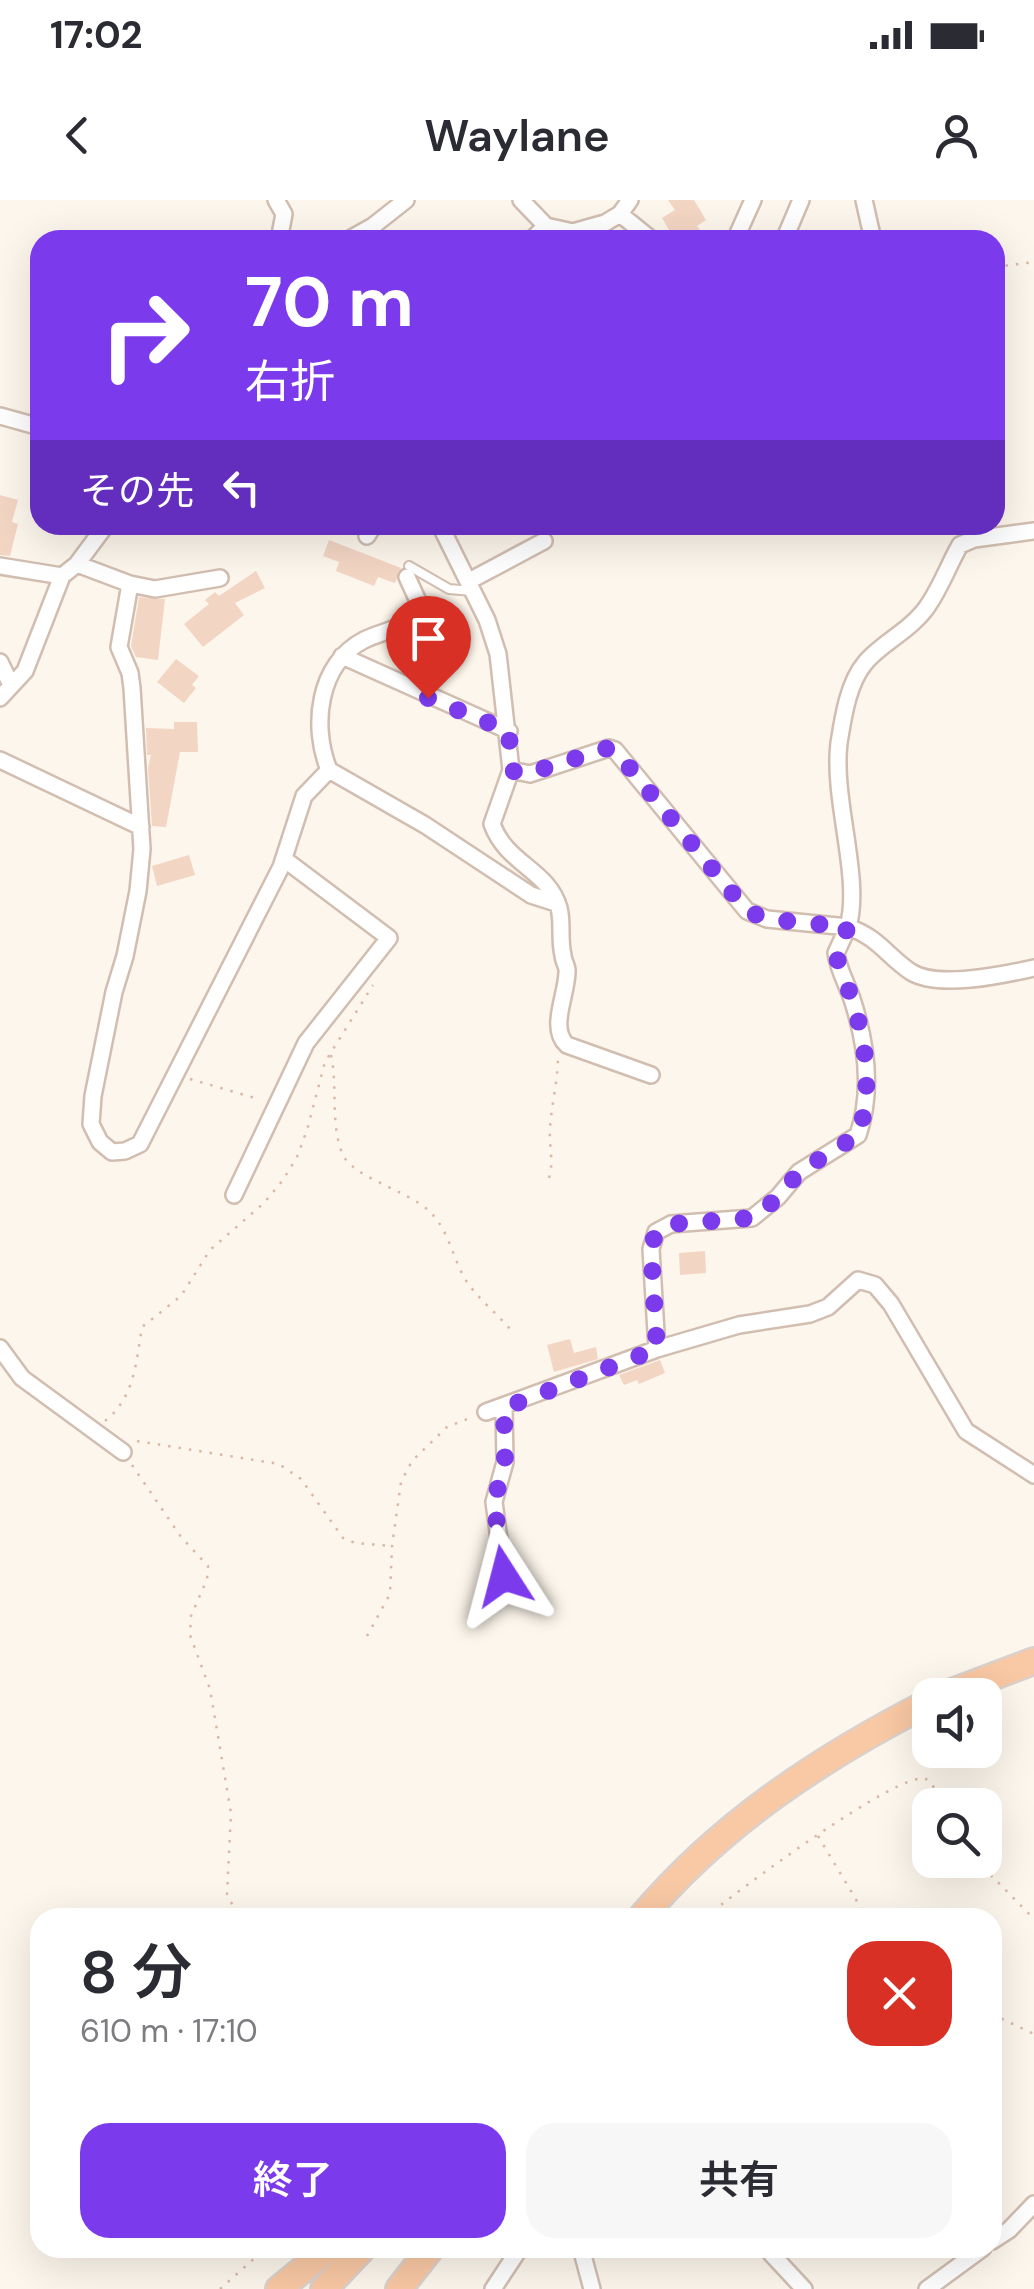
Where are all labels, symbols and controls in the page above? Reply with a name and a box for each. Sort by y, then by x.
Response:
text: 17:02 [50,10,142,60]
text: Waylane [424,106,610,165]
icon: back [50,108,105,163]
icon: person [929,108,984,163]
text: 70 m [245,257,414,348]
icon: right [80,270,210,400]
text: 右折 [245,352,335,411]
icon: left [214,460,269,515]
text: その先 [80,466,194,516]
pin [386,596,471,699]
icon: arrive [401,611,456,666]
position arrow [452,1524,556,1628]
map controls [912,1678,1002,1878]
button: sound [912,1678,1002,1768]
button: search [912,1788,1002,1878]
text: 8 分 [80,1933,192,2012]
button: close [847,1941,952,2046]
text: 610 m · 17:10 [80,2010,258,2052]
button: 終了 [80,2123,506,2238]
button: 共有 [526,2123,952,2238]

